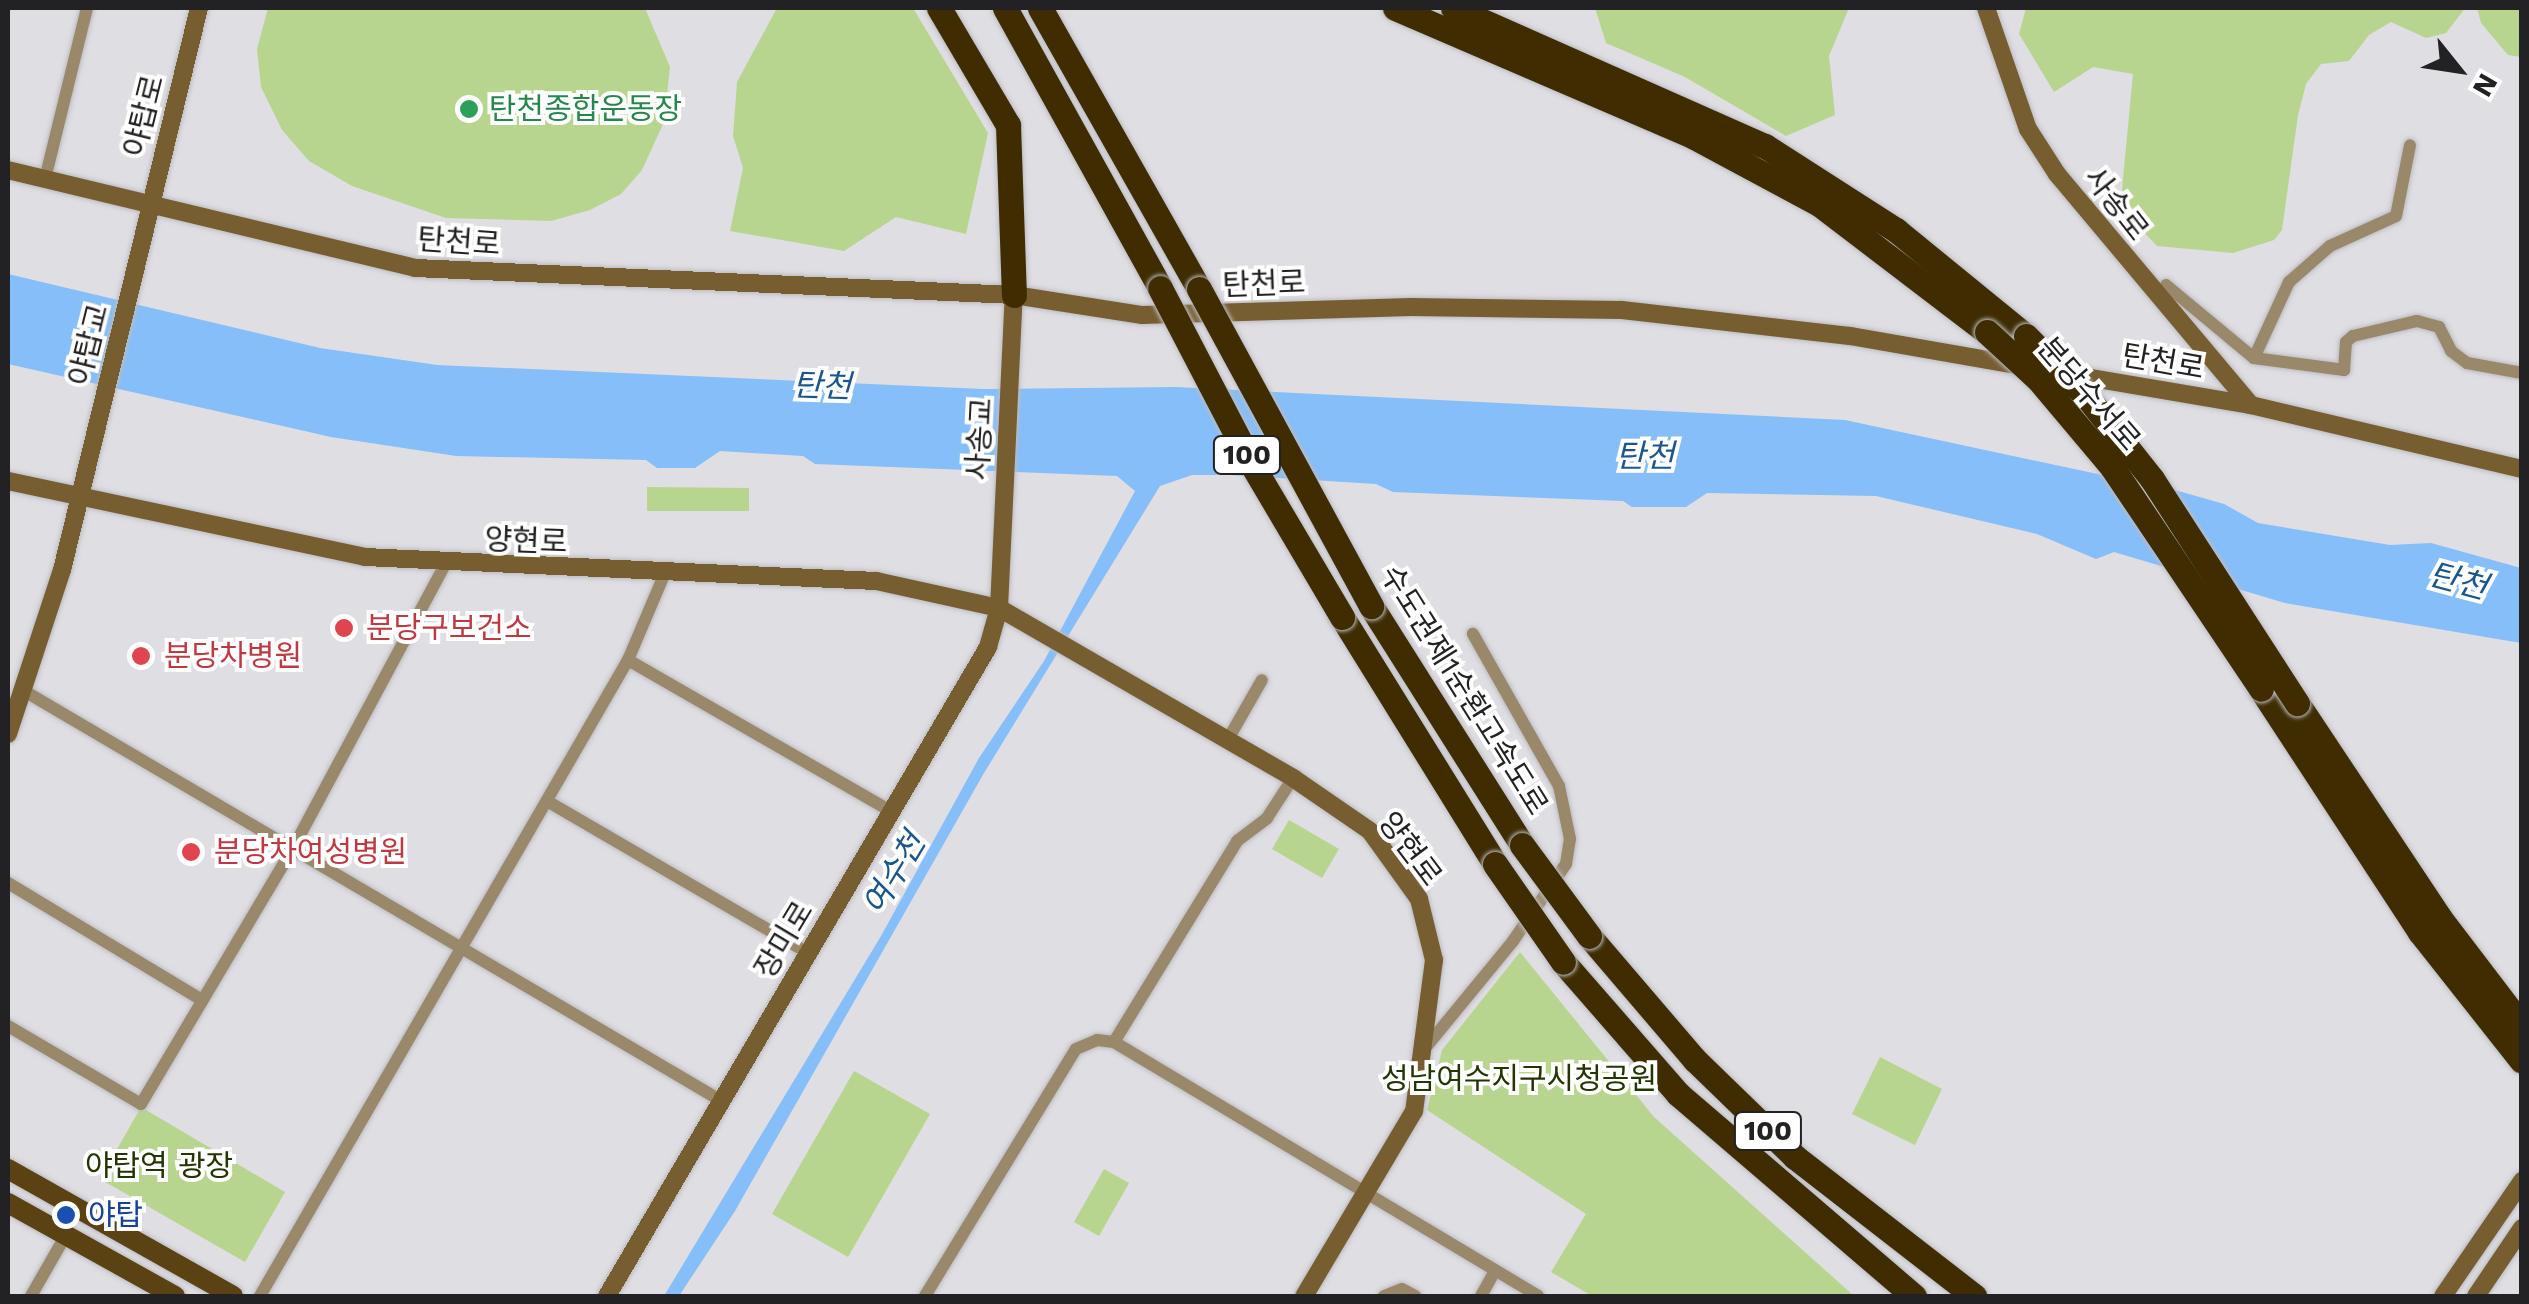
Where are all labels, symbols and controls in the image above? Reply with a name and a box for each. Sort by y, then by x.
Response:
north arrow [2409,20,2509,120]
text: N [2466,68,2505,102]
street label: 야탑로 [117,71,171,161]
place label: 탄천종합운동장 [489,91,682,127]
marker: 탄천종합운동장 [458,98,480,120]
street label: 사송로 [2076,160,2156,248]
street label: 탄천로 [416,221,502,263]
street label: 탄천로 [1222,265,1306,303]
street label: 야탑교 [62,300,116,390]
street label: 분당수서로 [2030,330,2148,458]
street label: 탄천로 [2119,337,2207,387]
water label: 탄천 [792,366,852,406]
street label: 사송교 [960,397,1000,481]
road number: 100 [1212,432,1282,478]
water label: 탄천 [1616,437,1674,475]
street label: 양현로 [484,522,568,560]
water label: 탄천 [2425,555,2491,607]
street label: 수도권제1순환고속도로 [1373,558,1555,822]
place label: 분당구보건소 [366,610,532,646]
marker: 분당구보건소 [331,615,357,641]
place label: 분당차병원 [164,638,302,674]
marker: 분당차병원 [128,643,154,669]
street label: 양현로 [1371,805,1449,893]
water label: 여수천 [855,826,933,922]
place label: 분당차여성병원 [214,834,407,870]
marker: 분당차여성병원 [178,839,204,865]
street label: 장미로 [747,895,821,985]
park label: 성남여수지구시청공원 [1381,1061,1657,1097]
road number: 100 [1733,1108,1803,1154]
park label: 야탑역 광장 [85,1148,233,1184]
place label: 야탑 [88,1197,143,1233]
marker: 야탑 [53,1202,79,1228]

